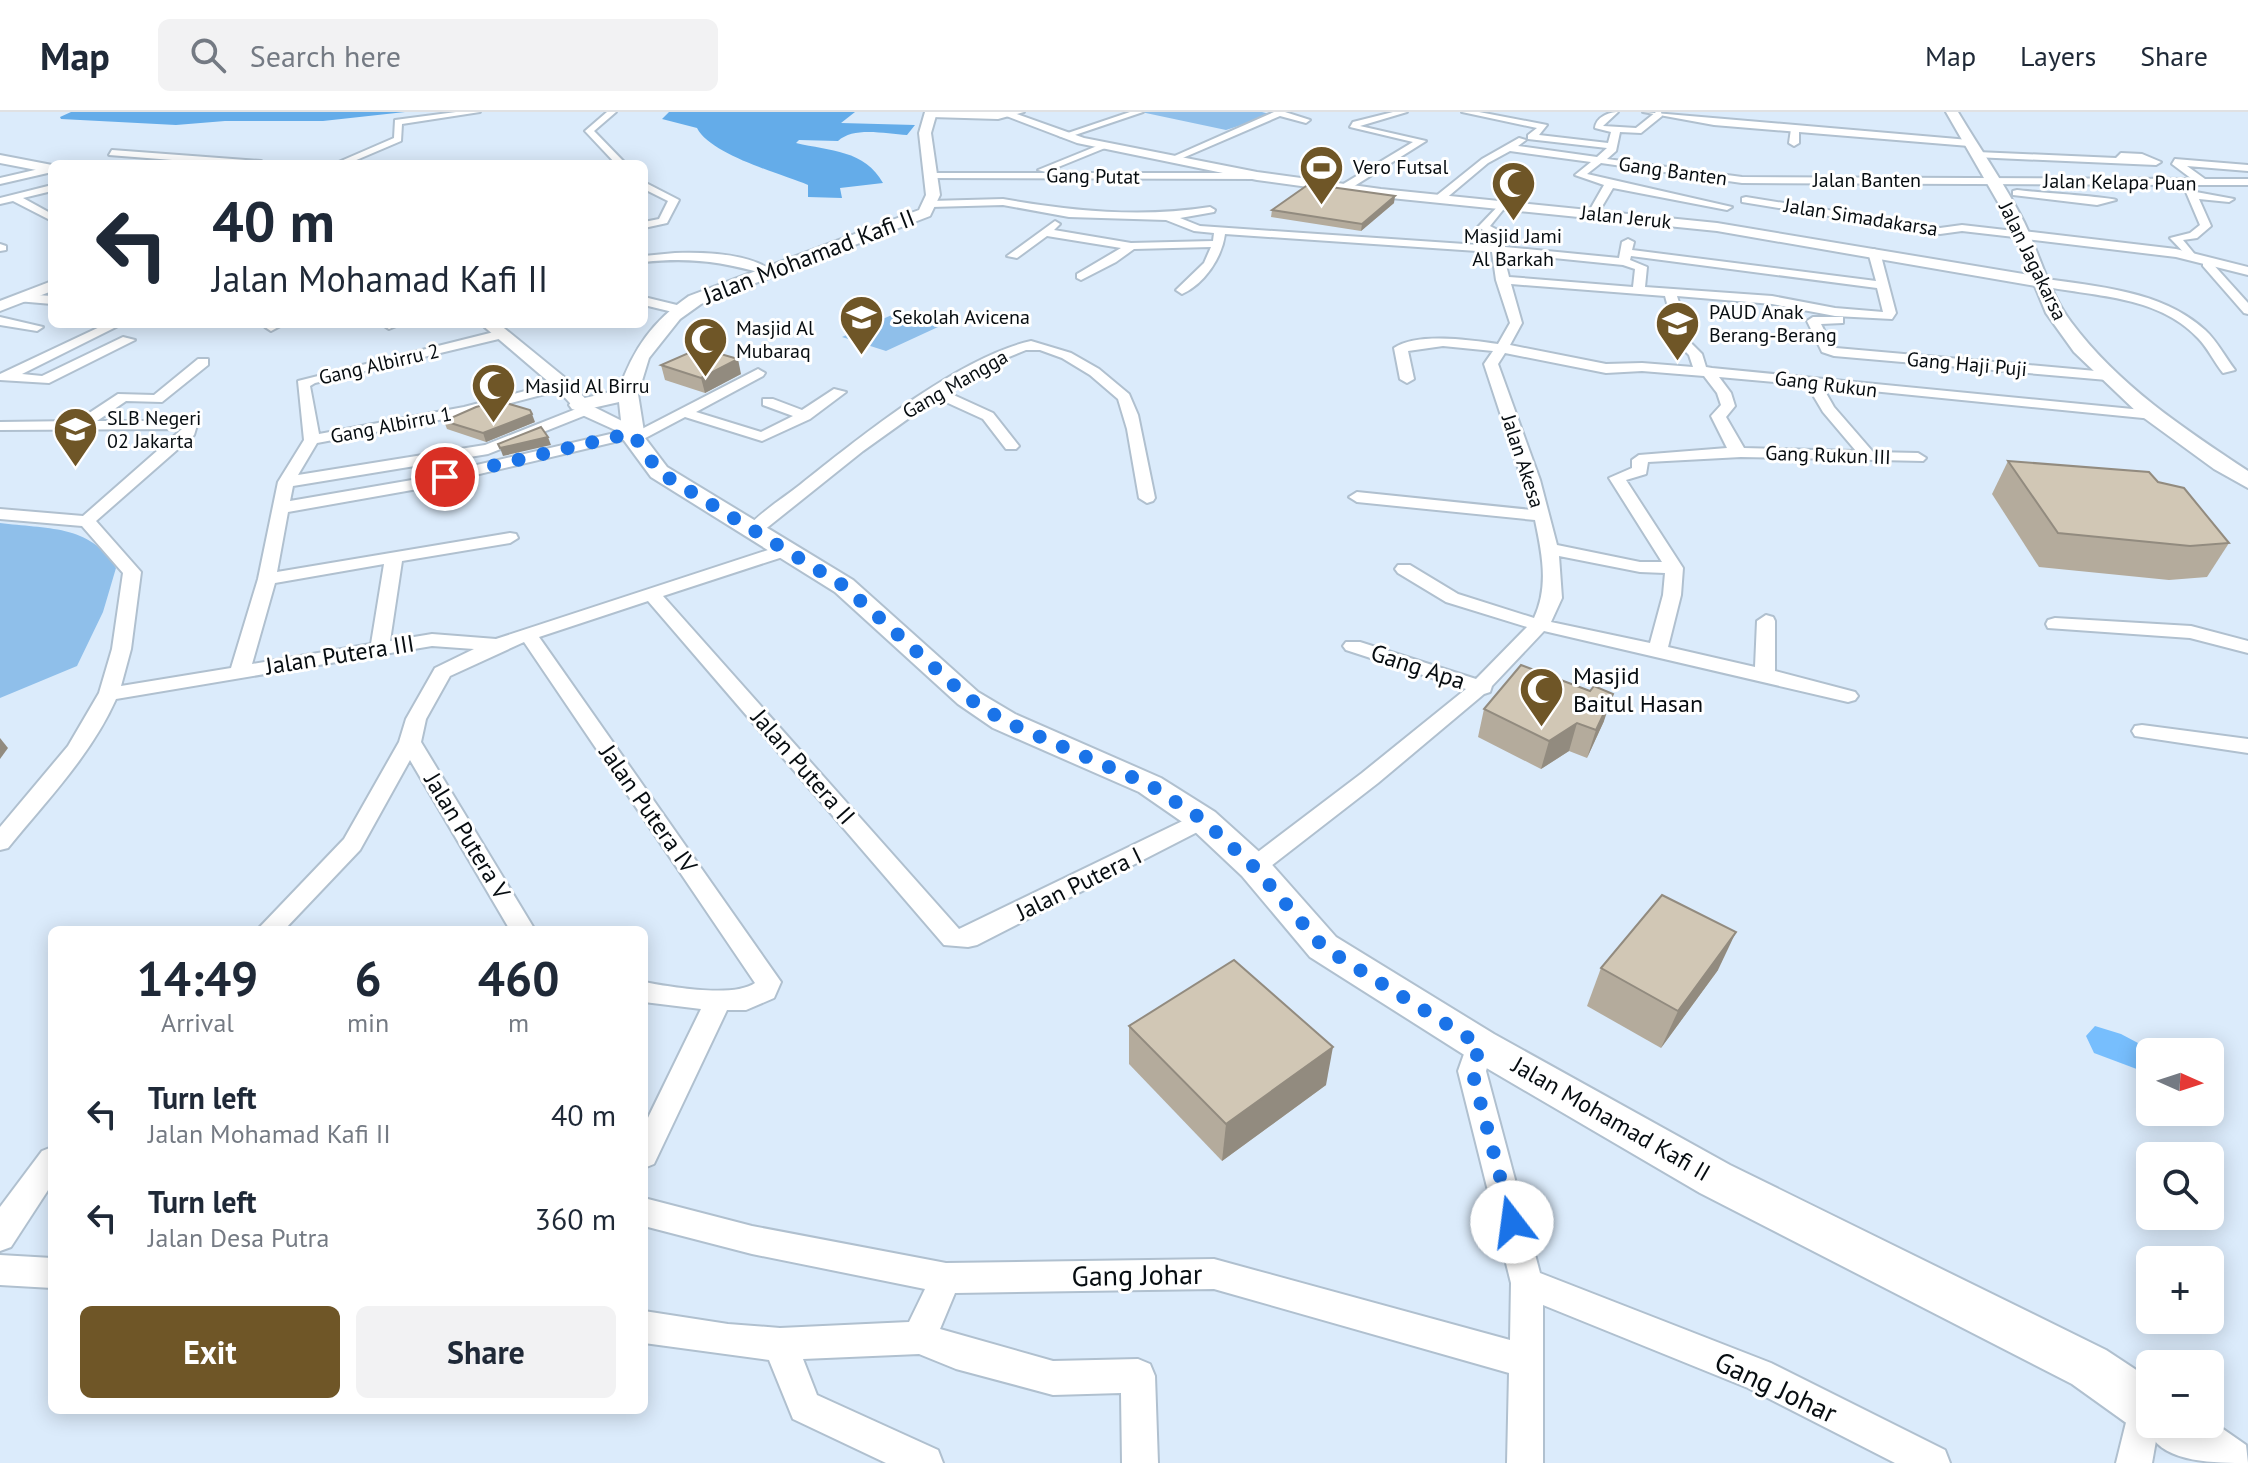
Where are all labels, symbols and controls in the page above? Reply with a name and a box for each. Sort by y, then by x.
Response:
search box [158,19,718,91]
text: Map [40,31,110,80]
icon: search [186,33,230,77]
text: Search here [250,36,401,75]
text: Map [1925,37,1976,74]
text: Layers [2020,37,2096,74]
text: Share [2140,37,2208,74]
sports icon: Vero Futsal [1298,143,1346,206]
street label: Gang Banten [1617,151,1729,191]
place label: Vero Futsal [1352,154,1448,180]
mosque icon: Masjid Jami Al Barkah [1489,160,1537,223]
street label: Gang Putat [1046,162,1140,190]
street label: Jalan Banten [1812,167,1921,193]
street label: Jalan Kelapa Puan [2042,168,2197,196]
text: 40 m [212,185,335,257]
icon: left [80,192,184,296]
street label: Jalan Simadakarsa [1781,192,1940,242]
street label: Jalan Jagakarsa [1993,197,2073,325]
street label: Jalan Jeruk [1578,199,1673,235]
street label: Jalan Mohamad Kafi II [698,202,919,312]
place label: Masjid Jami Al Barkah [1464,223,1562,272]
text: Jalan Mohamad Kafi II [212,255,548,302]
school or university icon: Sekolah Avicena [837,293,885,356]
place label: PAUD Anak Berang-Berang [1709,299,1837,348]
school or university icon: PAUD Anak Berang-Berang [1654,300,1702,363]
place label: Sekolah Avicena [892,304,1030,330]
mosque icon: Masjid Al Mubaraq [681,315,729,378]
place label: Masjid Al Mubaraq [736,315,814,364]
street label: Gang Albirru 2 [316,338,442,390]
street label: Gang Mangga [898,343,1012,425]
street label: Gang Haji Puji [1906,346,2028,382]
mosque icon: Masjid Al Birru [470,362,518,425]
street label: Gang Rukun [1773,365,1879,403]
place label: Masjid Al Birru [525,373,650,399]
street label: Gang Albirru 1 [328,401,454,449]
school or university icon: SLB Negeri 02 Jakarta [52,405,100,468]
place label: SLB Negeri 02 Jakarta [107,405,201,454]
street label: Jalan Akesa [1495,410,1550,511]
street label: Gang Rukun III [1765,440,1891,470]
pin [411,443,479,511]
icon: arrive [423,455,467,499]
street label: Jalan Putera III [262,627,417,682]
street label: Gang Apa [1367,637,1469,696]
place label: Masjid Baitul Hasan [1573,660,1703,719]
mosque icon: Masjid Baitul Hasan [1518,666,1566,729]
street label: Jalan Putera II [744,702,862,831]
street label: Jalan Putera IV [592,738,704,879]
street label: Jalan Putera V [417,766,518,905]
street label: Jalan Putera I [1010,840,1147,928]
text: 14:49 [137,947,258,1009]
text: 6 [354,947,382,1009]
text: 460 [478,947,559,1009]
text: Arrival [161,1006,234,1039]
text: min [347,1006,389,1039]
text: m [508,1006,529,1039]
north arrow [2136,1038,2224,1126]
map controls [2136,1038,2224,1438]
street label: Jalan Mohamad Kafi II [1506,1049,1716,1188]
text: Turn left [148,1078,256,1117]
icon: left [80,1092,124,1136]
text: 40 m [551,1095,616,1134]
text: Jalan Mohamad Kafi II [148,1117,391,1150]
button: search [2136,1142,2224,1230]
position arrow [1470,1180,1554,1264]
text: Turn left [148,1182,256,1221]
icon: left [80,1196,124,1240]
text: 360 m [535,1199,616,1238]
text: Jalan Desa Putra [148,1221,329,1254]
button: + [2136,1246,2224,1334]
street label: Gang Johar [1071,1255,1203,1294]
button: Exit [80,1306,340,1398]
button: Share [356,1306,616,1398]
street label: Gang Johar [1709,1342,1844,1431]
button: − [2136,1350,2224,1438]

